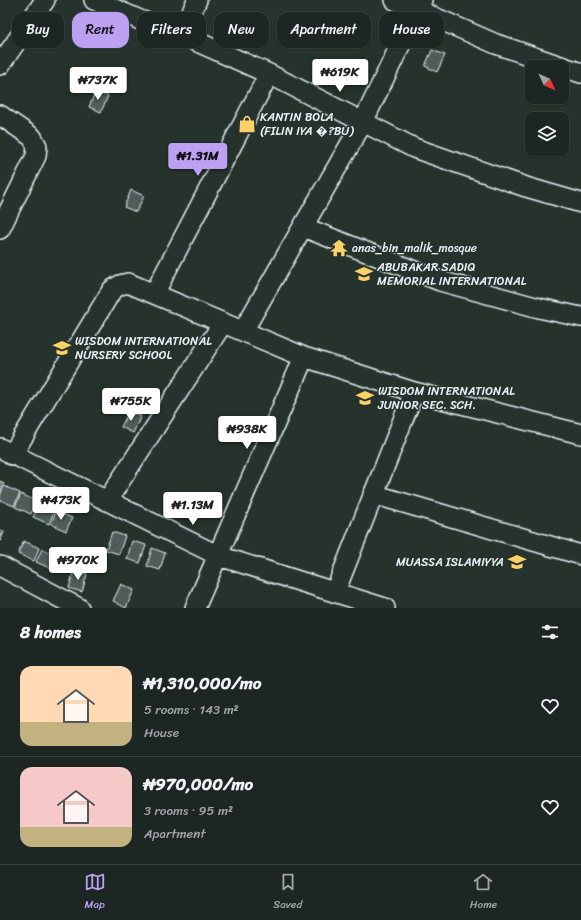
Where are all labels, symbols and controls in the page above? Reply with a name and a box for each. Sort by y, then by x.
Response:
chip: Buy [12,12,64,48]
chip: Rent [72,12,129,48]
chip: Filters [137,12,206,48]
chip: New [214,12,269,48]
chip: Apartment [277,12,371,48]
chip: House [379,12,444,48]
pin: ₦619K [312,59,368,93]
text: ₦619K [321,60,359,83]
north arrow [525,60,569,104]
map controls [525,60,569,156]
pin: ₦737K [70,67,126,101]
text: ₦737K [79,68,117,91]
place label: KANTIN BOLA (FILIN IYA �?BU) [260,106,354,142]
button: layers [525,112,569,156]
shop icon: KANTIN BOLA (FILIN IYA �?BU) [237,114,257,134]
pin: ₦1.31M [165,143,231,177]
text: ₦1.31M [177,144,219,167]
place label: anas_bin_malik_mosque [352,237,477,259]
temple icon: anas_bin_malik_mosque [329,238,349,258]
place label: ABUBAKAR SADIQ MEMORIAL INTERNATIONAL [376,256,527,292]
school or university icon: ABUBAKAR SADIQ MEMORIAL INTERNATIONAL [354,264,374,284]
place label: WISDOM INTERNATIONAL NURSERY SCHOOL [75,330,212,366]
school or university icon: WISDOM INTERNATIONAL NURSERY SCHOOL [52,338,72,358]
place label: WISDOM INTERNATIONAL JUNIOR SEC. SCH. [377,380,515,416]
pin: ₦755K [103,388,159,422]
school or university icon: WISDOM INTERNATIONAL JUNIOR SEC. SCH. [355,388,375,408]
text: ₦755K [111,389,151,412]
pin: ₦938K [219,416,275,450]
text: ₦938K [227,417,267,440]
pin: ₦473K [33,487,89,521]
text: ₦473K [41,488,81,511]
pin: ₦1.13M [160,492,226,526]
text: ₦1.13M [172,493,214,516]
pin: ₦970K [50,547,106,581]
text: ₦970K [58,548,98,571]
place label: MUASSA ISLAMIYYA [396,551,504,573]
school or university icon: MUASSA ISLAMIYYA [507,552,527,572]
text: 8 homes [20,617,81,647]
icon: filters [539,621,561,643]
text: ₦1,310,000/mo [144,668,261,698]
icon: home [52,682,100,730]
icon: heart [539,695,561,717]
text: 5 rooms · 143 m² [144,698,239,721]
text: House [144,721,179,744]
text: ₦970,000/mo [144,769,253,799]
icon: home [52,783,100,831]
icon: heart [539,796,561,818]
text: 3 rooms · 95 m² [144,799,233,822]
text: Apartment [144,822,205,845]
tab: Map [84,871,106,914]
tab: Saved [273,871,302,914]
tab: Home [470,871,497,914]

